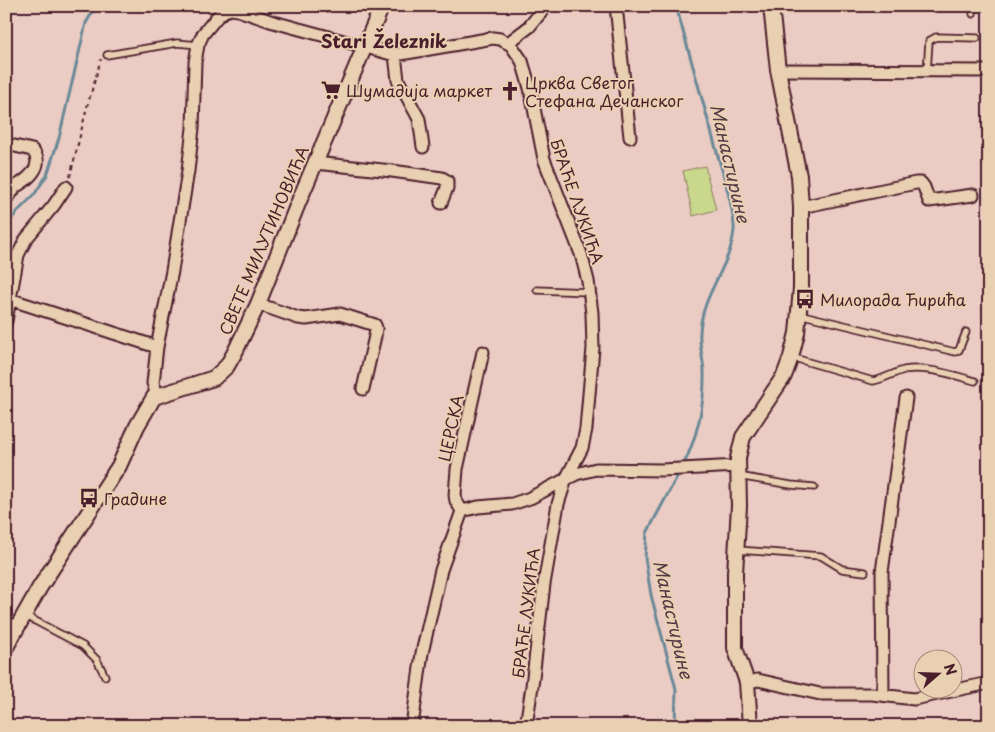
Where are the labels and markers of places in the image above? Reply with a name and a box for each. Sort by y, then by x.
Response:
place label: Црква Светог Стефана Дечанског [525,70,684,112]
place label: Шумадија маркет [346,78,492,102]
supermarket icon: Шумадија маркет [320,79,342,101]
church icon: Црква Светог Стефана Дечанског [499,80,521,102]
place label: Милорада Ћирића [820,287,966,311]
bus stop icon: Милорада Ћирића [794,288,816,310]
place label: Градине [104,486,167,510]
bus stop icon: Градине [78,487,100,509]

